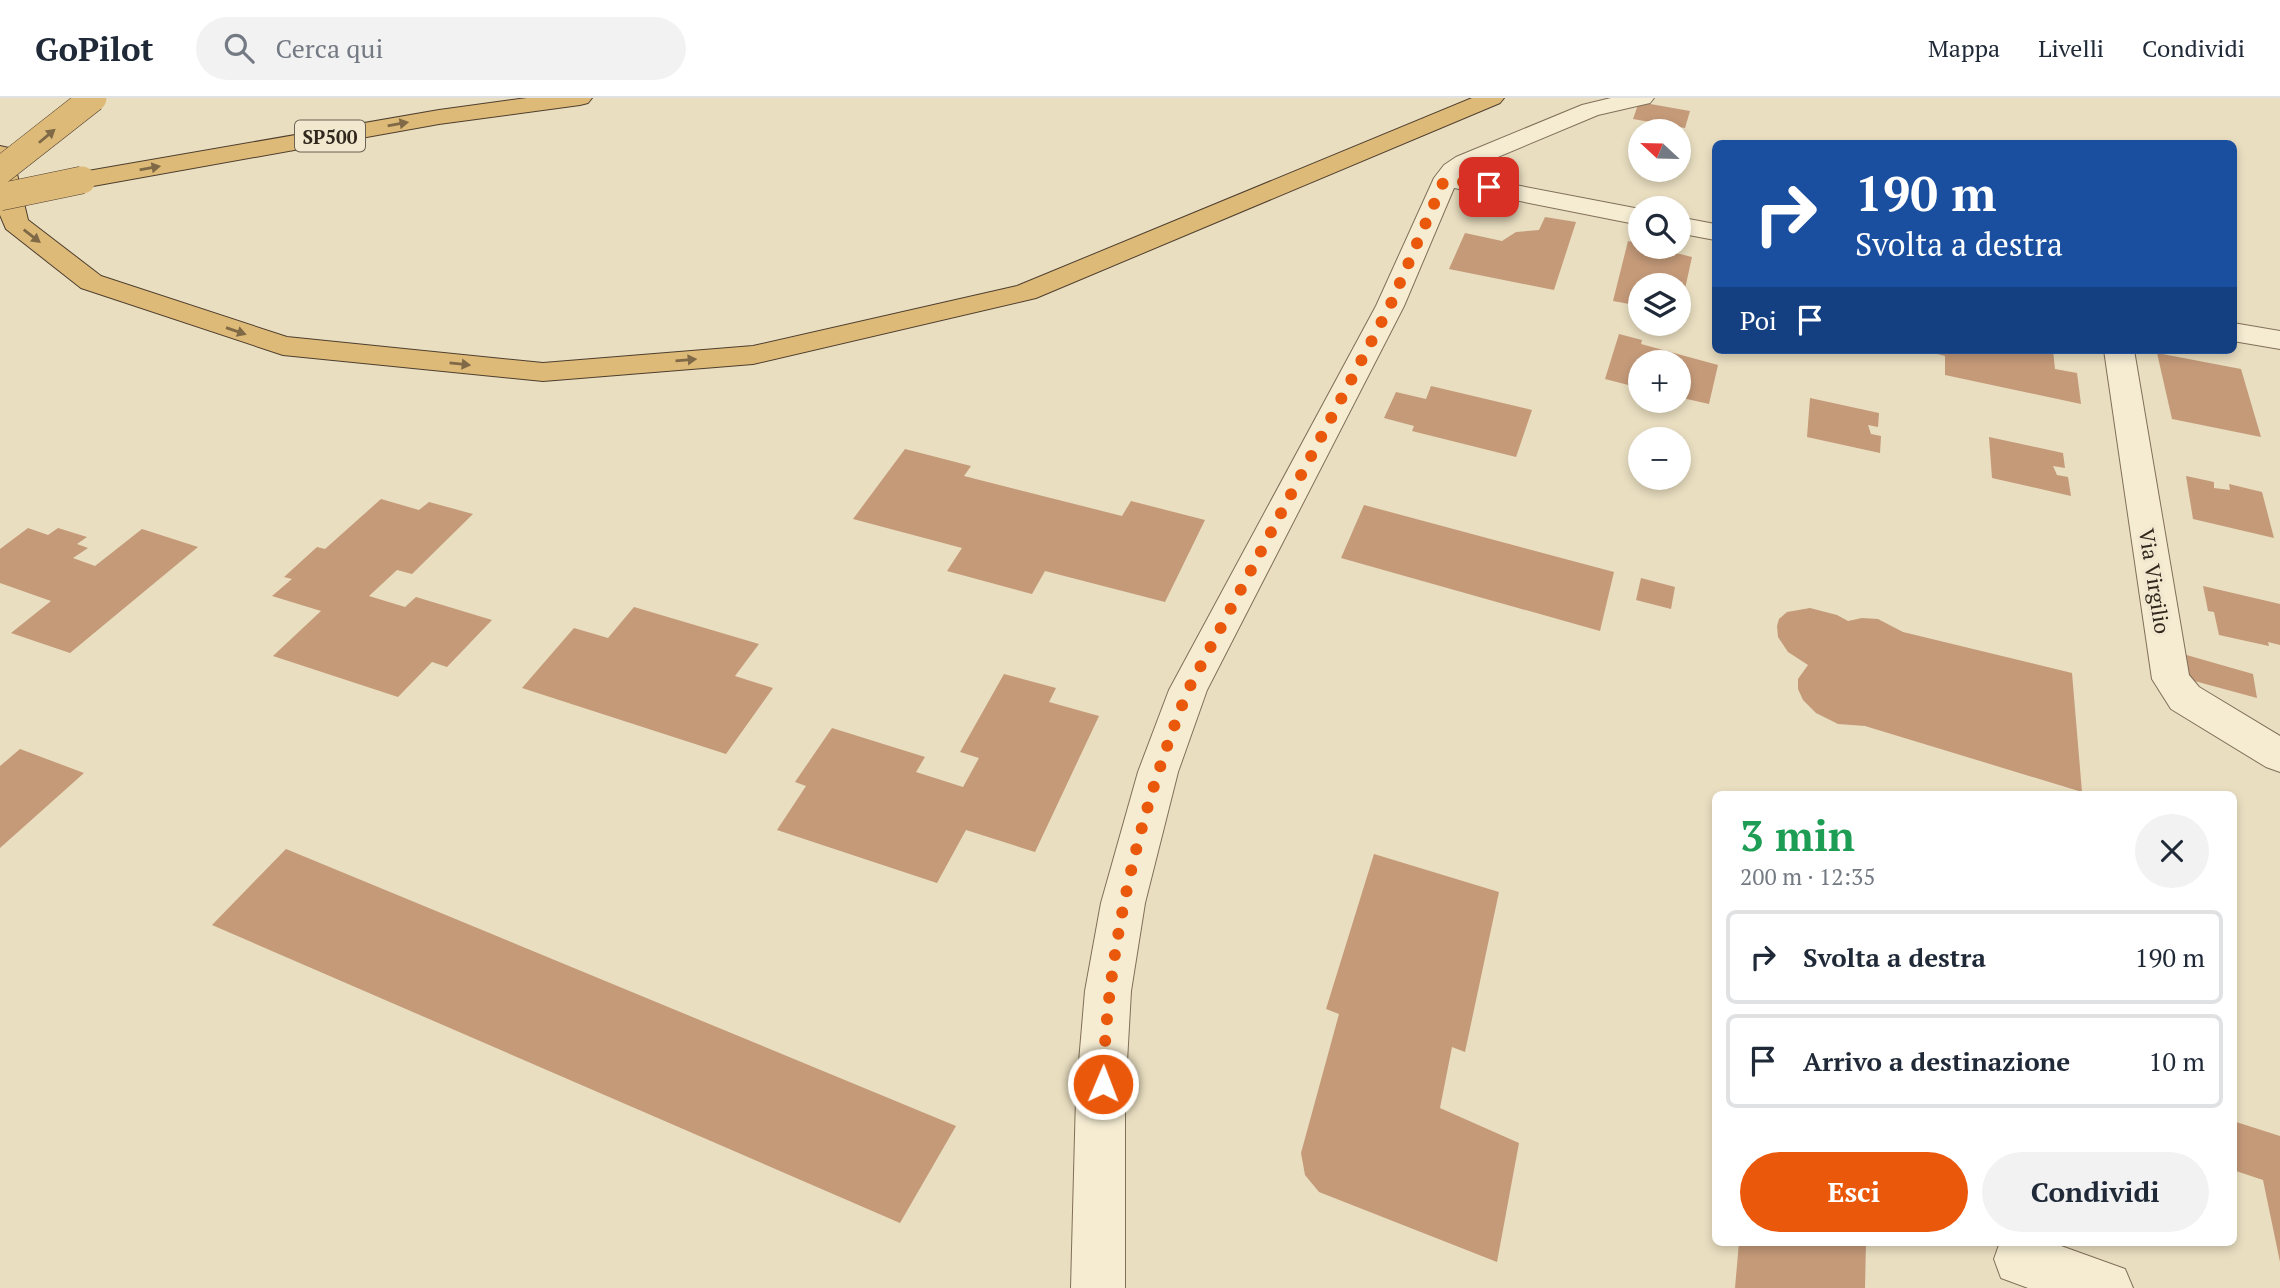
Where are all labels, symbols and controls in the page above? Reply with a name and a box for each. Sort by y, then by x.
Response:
search box [196,17,686,80]
text: GoPilot [35,27,154,70]
icon: search [220,29,258,67]
text: Cerca qui [276,31,383,65]
text: Mappa [1928,32,2000,64]
text: Livelli [2038,32,2104,64]
text: Condividi [2142,32,2245,64]
one-way arrow [387,118,409,129]
north arrow [1628,119,1690,182]
map controls [1628,119,1691,490]
road number: SP500 [295,120,365,152]
one-way arrow [38,128,56,143]
pin [1459,157,1519,217]
text: 190 m [1855,160,1997,225]
one-way arrow [139,162,161,173]
icon: arrive [1470,168,1508,206]
icon: right [1740,168,1831,259]
button: search [1628,196,1691,259]
text: Svolta a destra [1855,223,2063,265]
one-way arrow [23,228,41,242]
button: layers [1628,273,1691,336]
icon: arrive [1791,301,1829,339]
text: Poi [1740,303,1777,337]
one-way arrow [225,326,246,337]
button: + [1628,350,1691,413]
one-way arrow [676,354,698,365]
one-way arrow [449,358,471,369]
button: − [1628,427,1691,490]
street label: Via Virgilio [2133,526,2177,636]
text: 3 min [1740,807,1855,863]
button: close [2135,814,2209,888]
text: 200 m · 12:35 [1740,861,1875,892]
icon: right [1744,938,1782,976]
text: Svolta a destra [1803,940,1986,974]
text: 190 m [2135,940,2205,974]
icon: arrive [1744,1042,1782,1080]
text: Arrivo a destinazione [1803,1044,2070,1078]
text: 10 m [2149,1044,2205,1078]
position arrow [1066,1047,1140,1121]
button: Esci [1740,1152,1968,1232]
button: Condividi [1982,1152,2209,1232]

